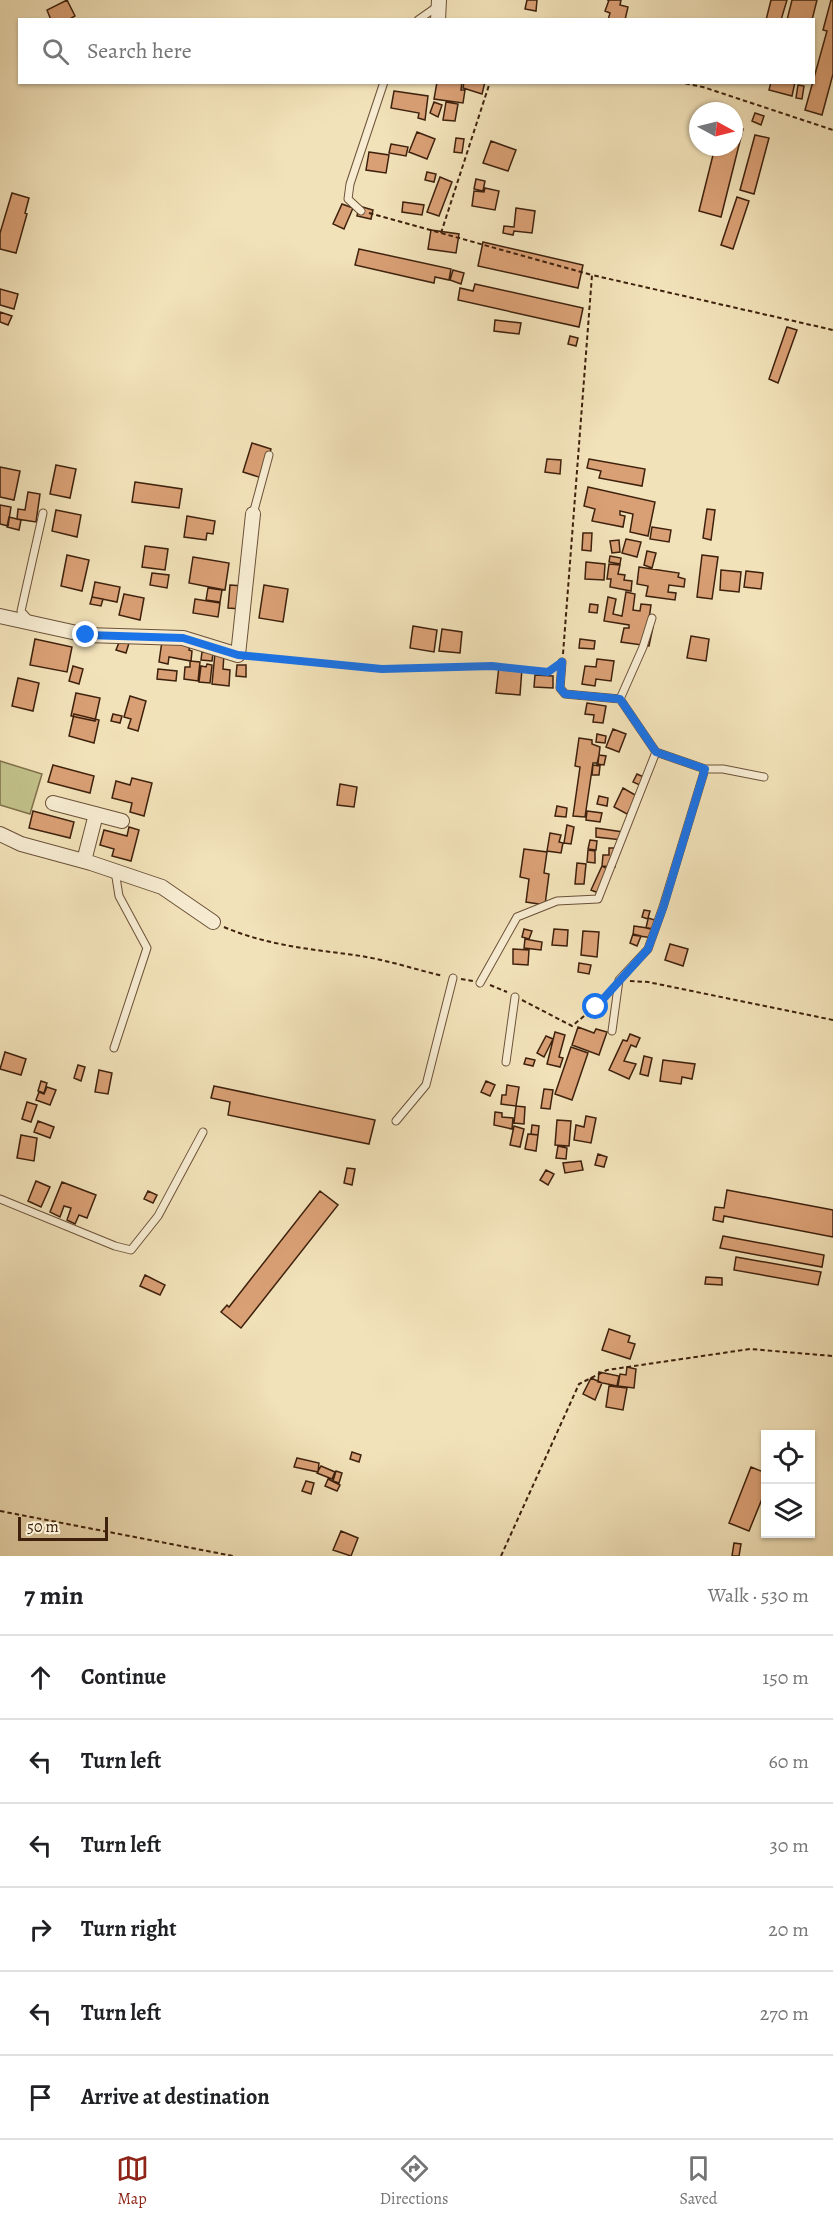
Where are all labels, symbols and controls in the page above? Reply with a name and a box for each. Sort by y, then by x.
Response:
search box [18,18,815,84]
icon: search [39,35,72,68]
text: Search here [87,36,192,66]
north arrow [689,102,743,156]
route end [72,621,98,647]
route start [582,993,608,1019]
map controls [761,1430,815,1538]
button: locate [761,1430,815,1484]
button: layers [761,1484,815,1538]
scale bar [18,1514,108,1542]
text: 50 m [27,1516,59,1538]
text: 7 min [24,1578,84,1613]
text: Walk · 530 m [708,1582,809,1609]
icon: ahead [24,1661,57,1694]
text: Continue [81,1662,166,1692]
text: 150 m [762,1664,809,1691]
icon: left [24,1745,57,1778]
text: Turn left [81,1746,161,1776]
text: 60 m [769,1748,809,1775]
icon: left [24,1829,57,1862]
text: Turn left [81,1830,161,1860]
text: 30 m [769,1832,809,1859]
icon: right [24,1913,57,1946]
text: Turn right [81,1914,177,1944]
text: 20 m [768,1916,809,1943]
icon: left [24,1997,57,2030]
text: Turn left [81,1998,161,2028]
text: 270 m [760,2000,809,2027]
icon: arrive [24,2081,57,2114]
text: Arrive at destination [81,2082,270,2112]
tab: Map [116,2152,149,2210]
tab: Directions [380,2152,448,2210]
tab: Saved [679,2152,717,2210]

